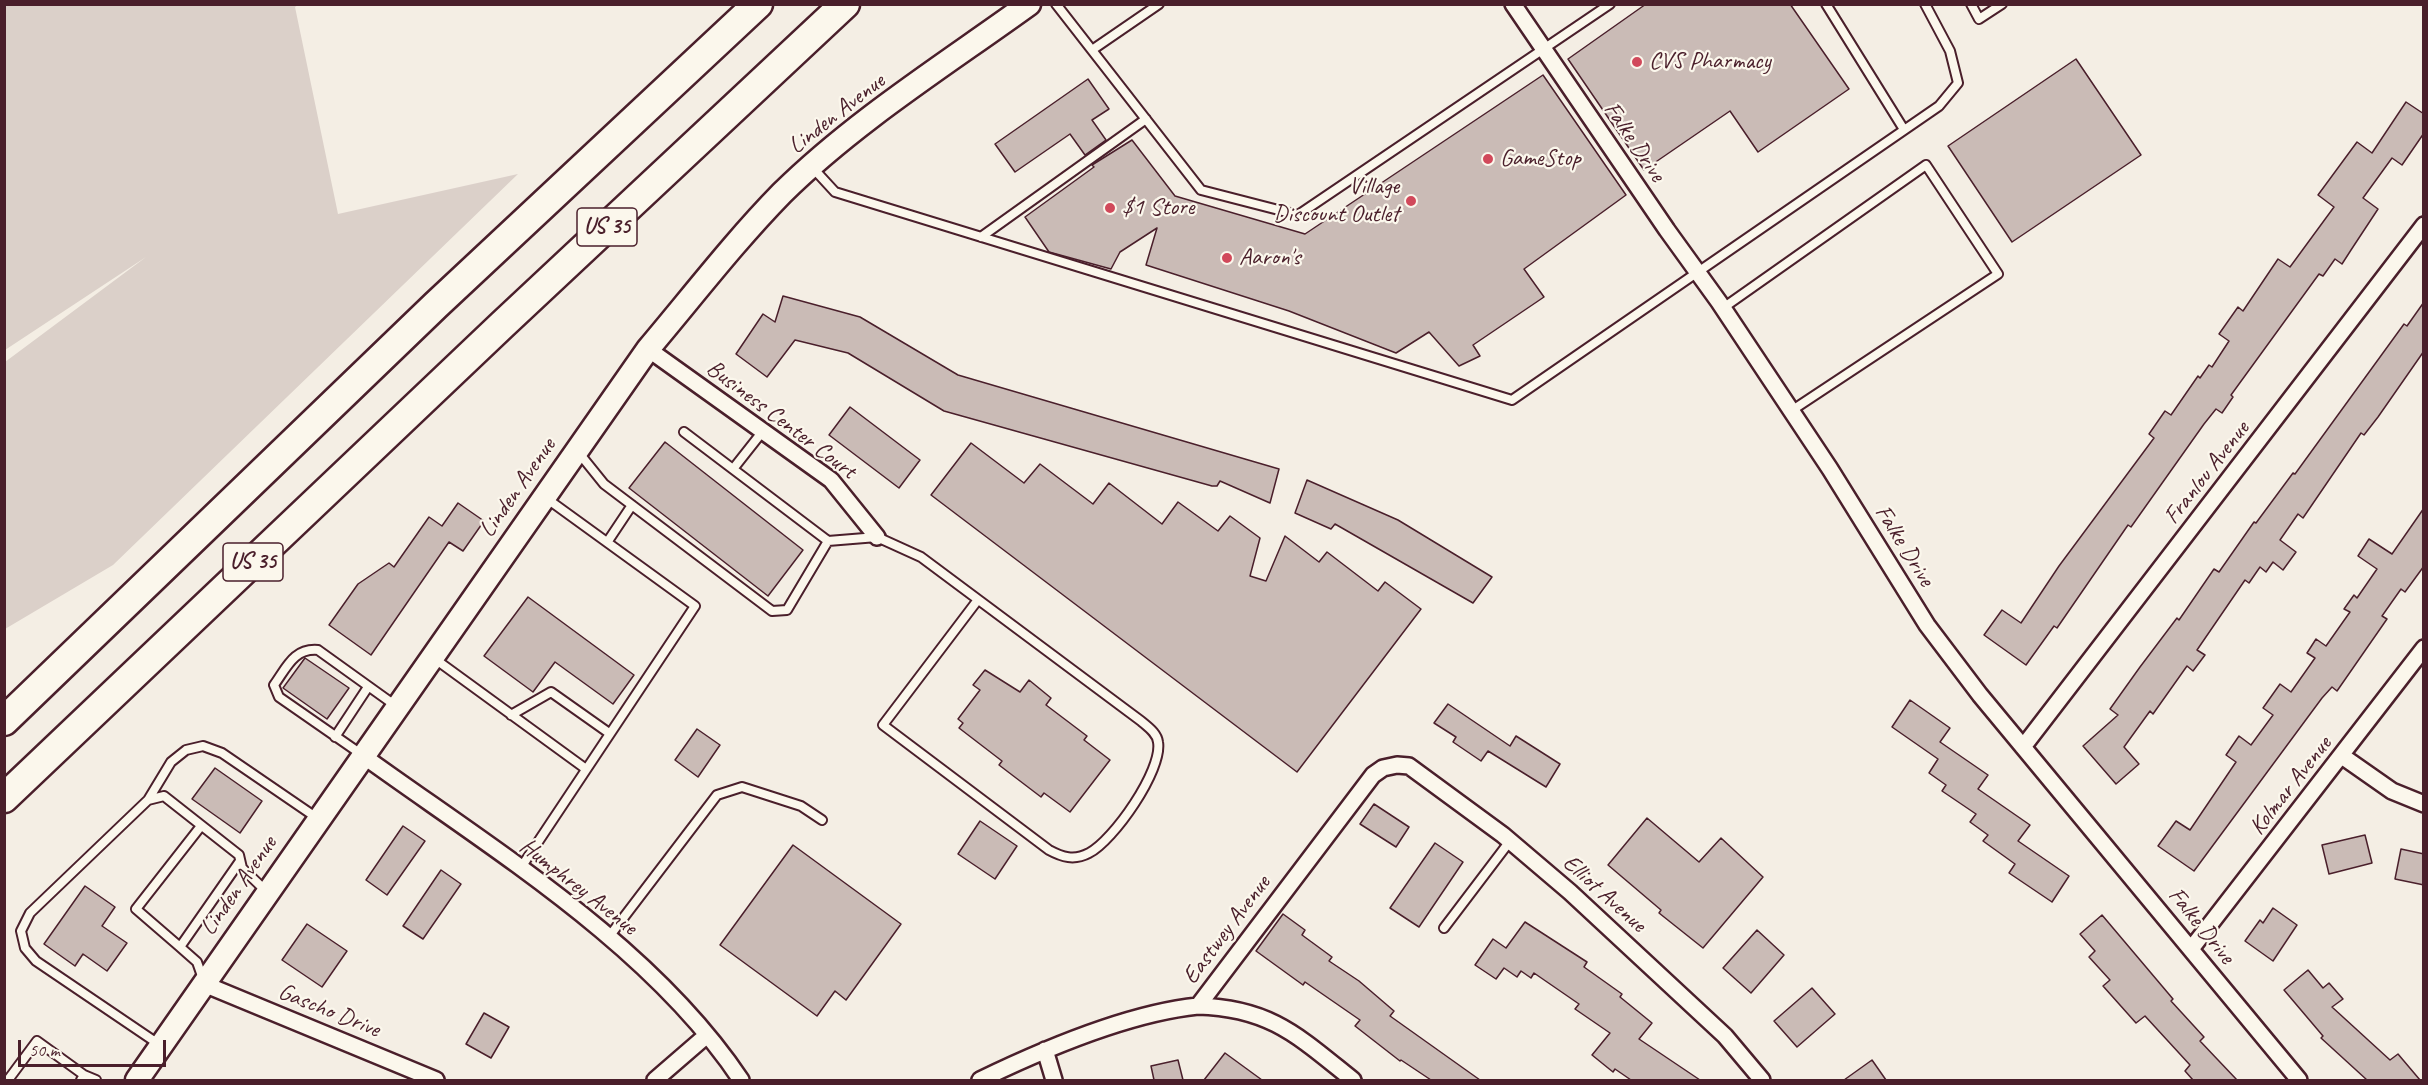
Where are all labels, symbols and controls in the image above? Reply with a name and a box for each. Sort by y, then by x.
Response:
place label: CVS Pharmacy [1649,48,1771,76]
marker: CVS Pharmacy [1630,55,1644,69]
street label: Linden Avenue [783,67,891,161]
street label: Falke Drive [1597,97,1671,187]
place label: GameStop [1500,145,1581,173]
marker: GameStop [1481,152,1495,166]
place label: Village Discount Outlet [1273,173,1399,229]
place label: $1 Store [1122,194,1194,222]
marker: Village Discount Outlet [1404,194,1418,208]
marker: $1 Store [1103,201,1117,215]
road number: US 35 [577,208,637,246]
place label: Aaron's [1239,244,1300,272]
marker: Aaron's [1220,251,1234,265]
street label: Business Center Court [700,354,862,486]
street label: Franlou Avenue [2158,416,2256,530]
street label: Linden Avenue [473,433,563,543]
street label: Falke Drive [1868,500,1940,592]
road number: US 35 [223,543,283,581]
street label: Kolmar Avenue [2244,731,2338,841]
street label: Linden Avenue [194,831,284,941]
street label: Humphrey Avenue [513,832,643,942]
street label: Elliot Avenue [1556,849,1652,939]
street label: Eastwey Avenue [1177,870,1277,990]
street label: Falke Drive [2161,882,2241,970]
street label: Gascho Drive [274,978,384,1044]
scale bar [21,1028,170,1066]
text: 50 m [29,1039,60,1061]

